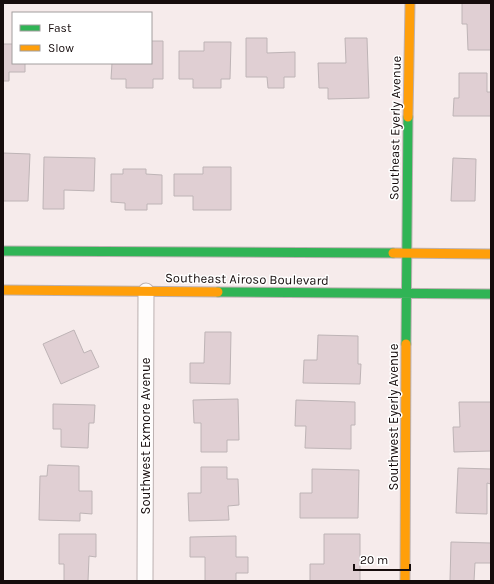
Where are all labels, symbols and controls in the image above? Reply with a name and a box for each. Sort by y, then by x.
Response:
legend [12,12,152,64]
text: Fast [48,21,72,35]
text: Slow [48,41,74,55]
street label: Southeast Eyerly Avenue [386,55,404,200]
street label: Southeast Airoso Boulevard [165,270,329,288]
street label: Southwest Eyerly Avenue [386,343,401,490]
street label: Southwest Exmore Avenue [138,357,153,514]
scale bar [354,546,410,572]
text: 20 m [360,553,388,567]

